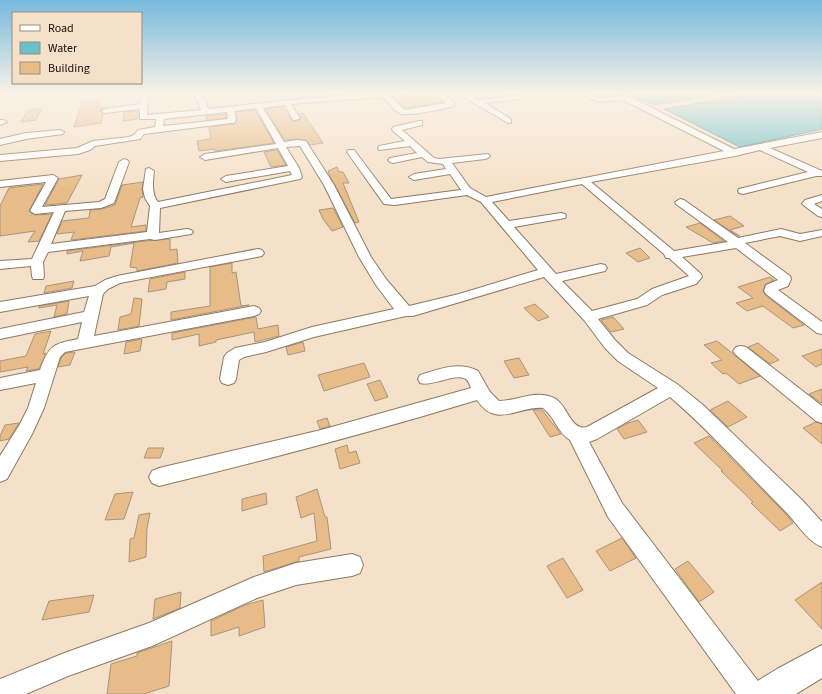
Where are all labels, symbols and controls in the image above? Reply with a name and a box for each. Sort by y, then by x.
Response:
legend [12,12,142,84]
text: Road [48,20,74,37]
text: Water [48,40,78,57]
text: Building [48,60,90,77]

